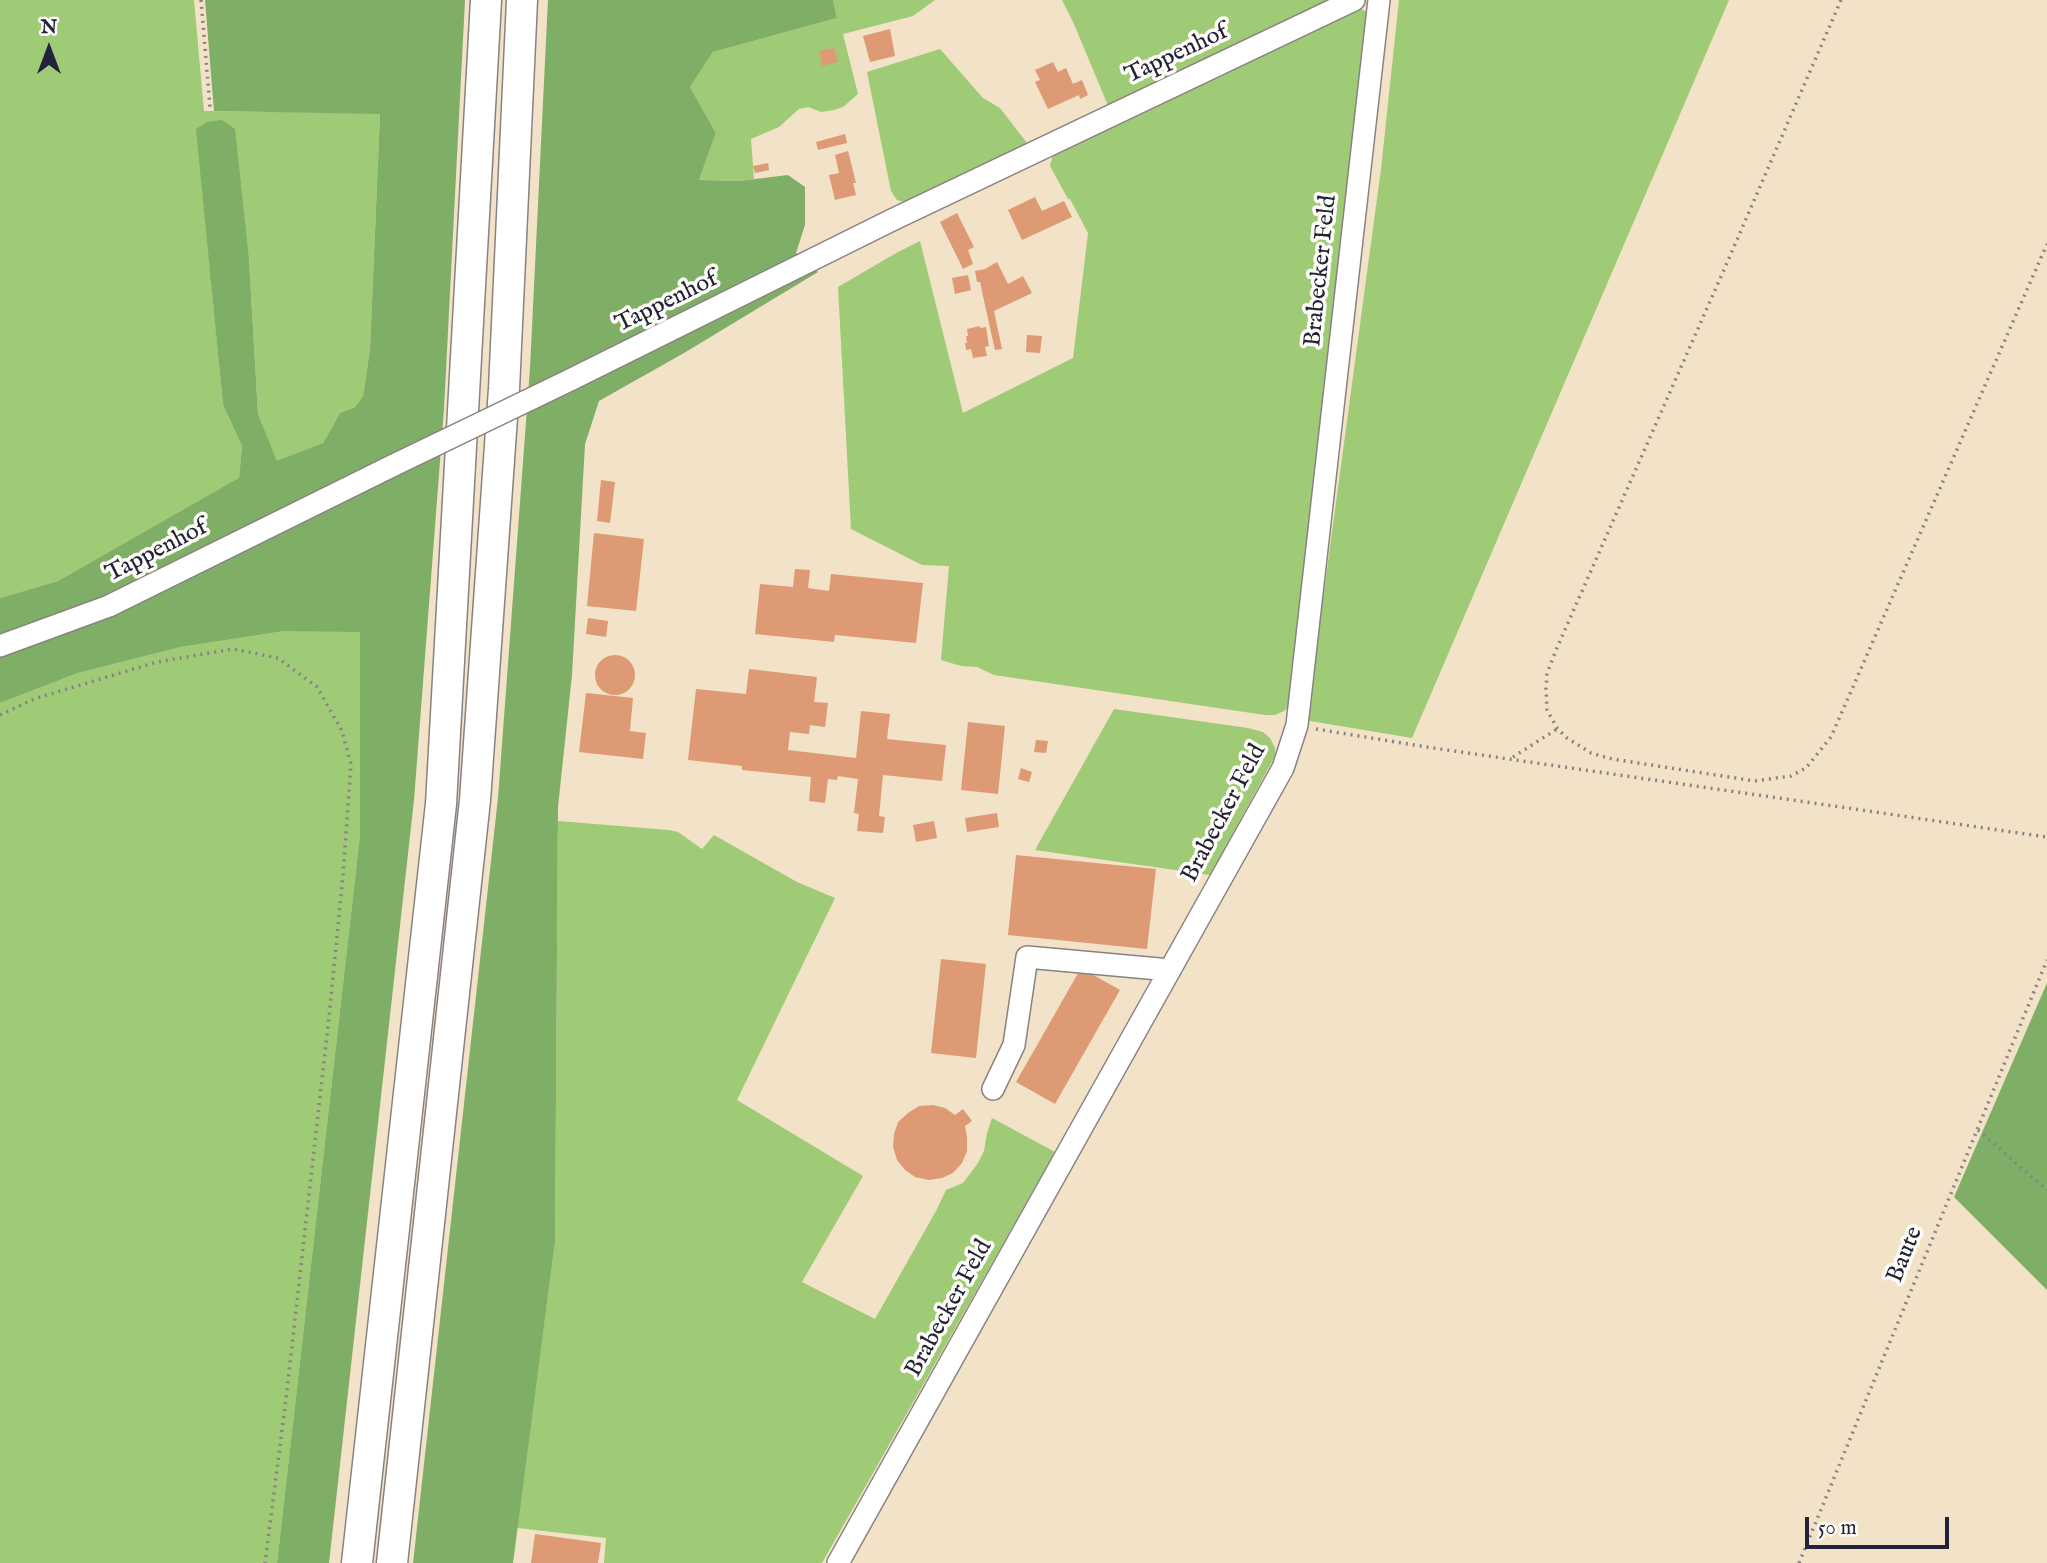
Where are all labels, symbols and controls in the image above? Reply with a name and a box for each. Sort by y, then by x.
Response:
north arrow [14,14,84,84]
text: N [41,16,57,40]
street label: Tappenhof [1121,19,1233,91]
street label: Brabecker Feld [1300,194,1344,348]
street label: Tappenhof [611,266,723,340]
street label: Tappenhof [101,514,213,590]
street label: Brabecker Feld [1177,740,1273,888]
street label: Baute [1882,1223,1930,1287]
street label: Brabecker Feld [900,1235,1000,1383]
scale bar [1809,1504,1952,1548]
text: 50 m [1818,1515,1857,1542]

